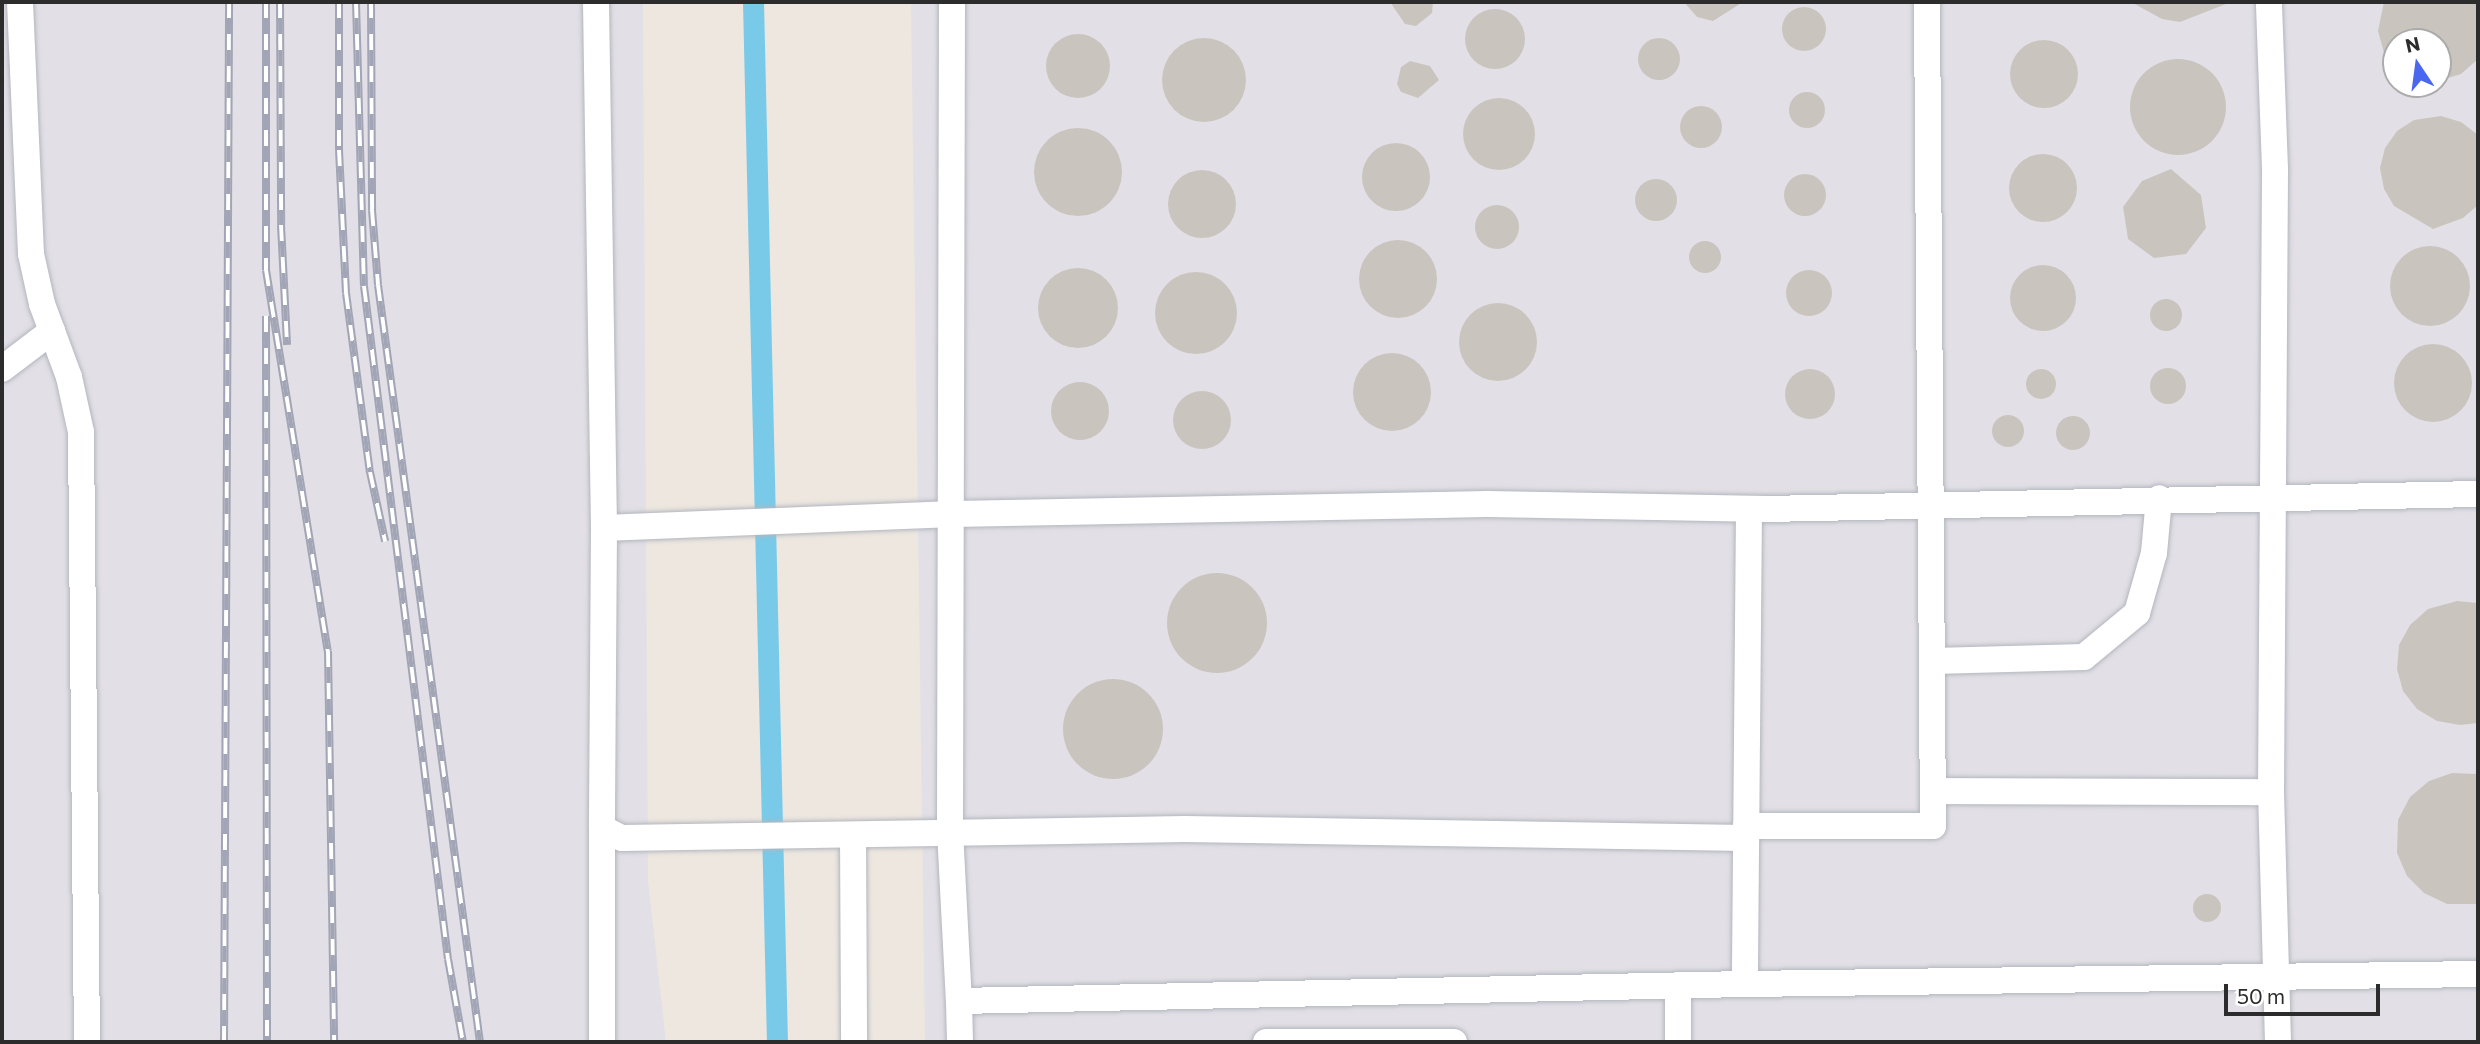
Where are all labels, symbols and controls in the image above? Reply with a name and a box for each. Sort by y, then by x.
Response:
north arrow [2382,28,2452,98]
text: N [2403,31,2422,57]
scale bar [2228,970,2384,1014]
text: 50 m [2237,983,2285,1008]

